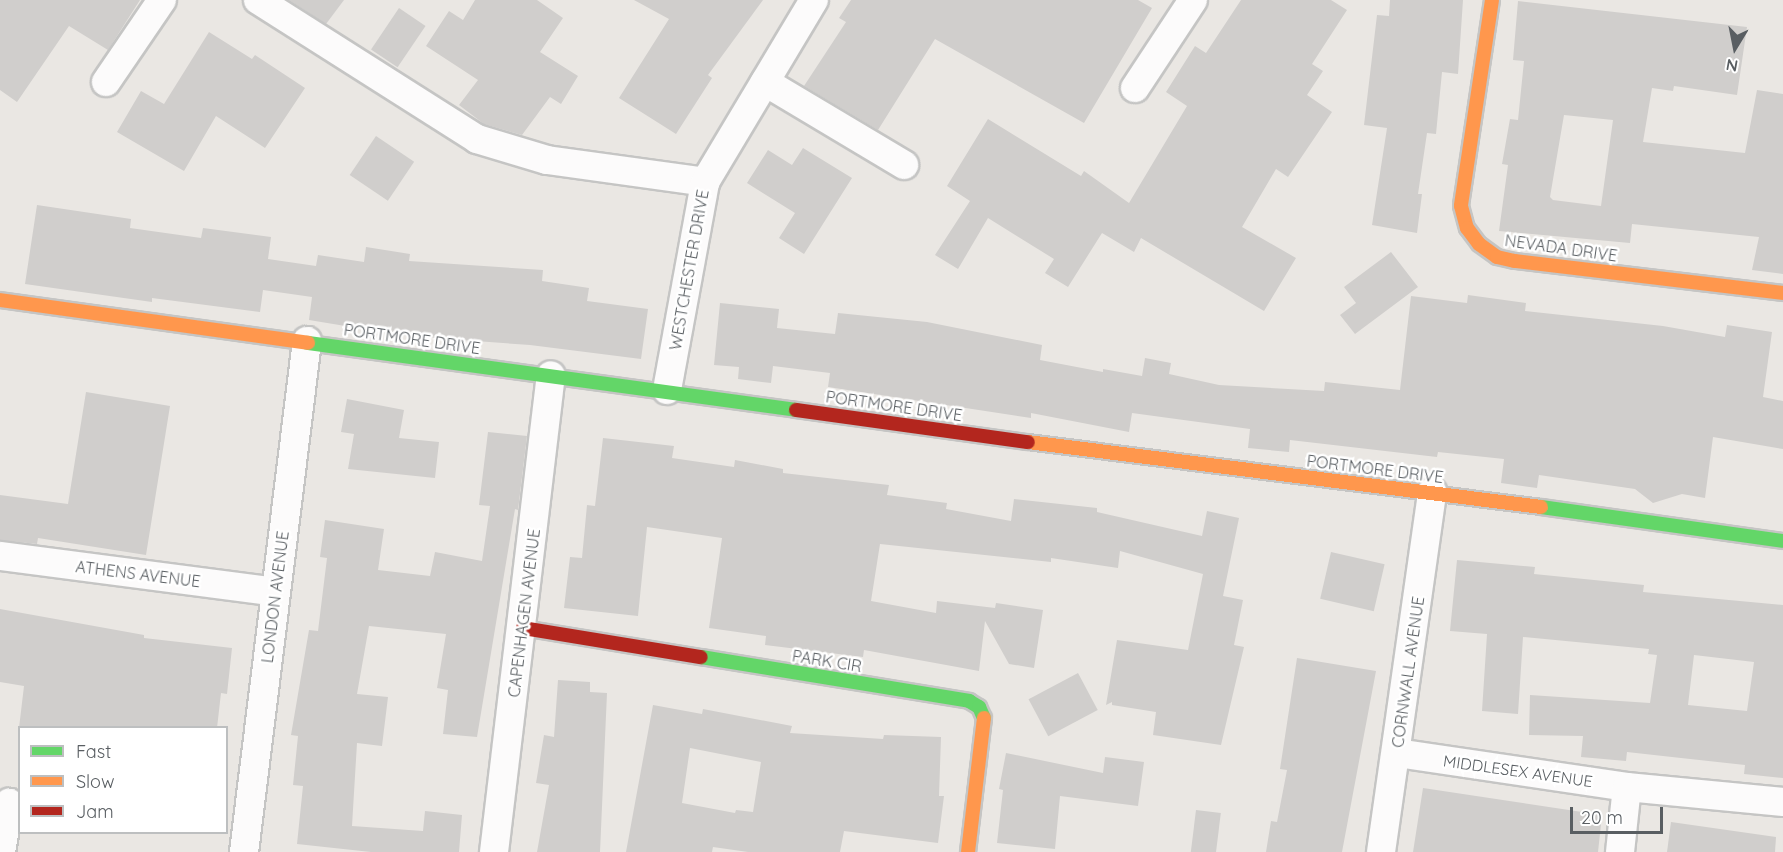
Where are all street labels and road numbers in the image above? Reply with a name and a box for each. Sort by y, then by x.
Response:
street label: WESTCHESTER DRIVE [665,188,713,352]
street label: NEVADA DRIVE [1504,231,1618,265]
street label: PORTMORE DRIVE [343,320,481,358]
street label: PORTMORE DRIVE [825,387,963,425]
street label: PORTMORE DRIVE [1306,451,1444,487]
street label: CAPENHAGEN AVENUE [504,528,544,698]
street label: LONDON AVENUE [257,530,293,664]
street label: ATHENS AVENUE [75,557,201,591]
street label: CORNWALL AVENUE [1388,595,1428,749]
street label: PARK CIR [791,646,863,676]
street label: MIDDLESEX AVENUE [1442,751,1594,791]

